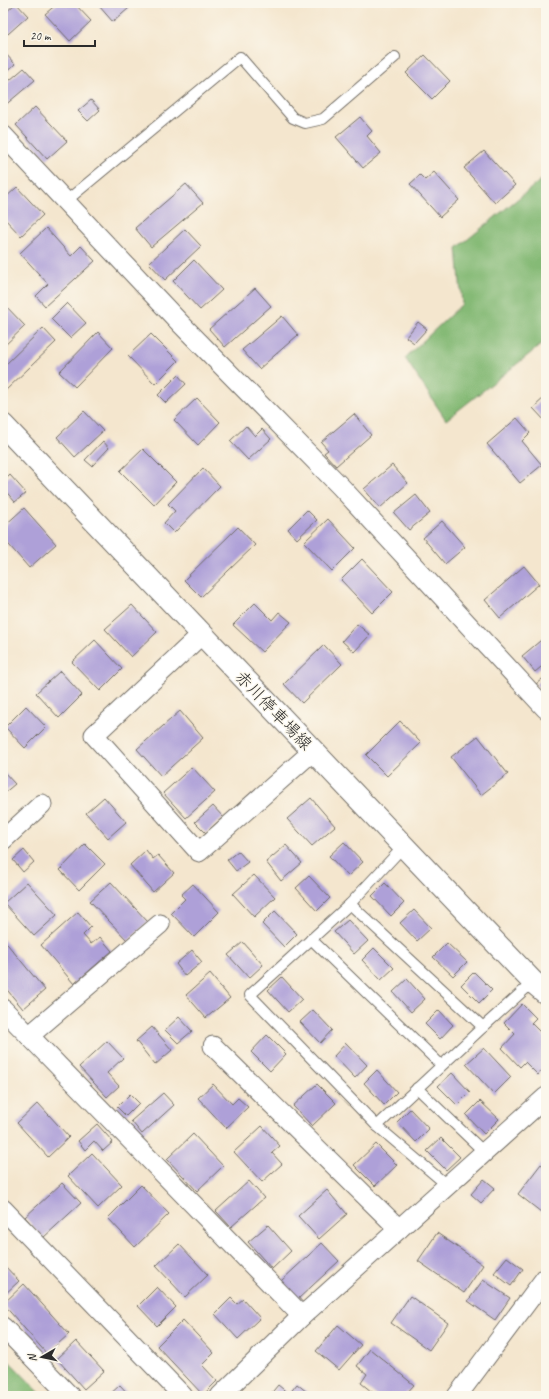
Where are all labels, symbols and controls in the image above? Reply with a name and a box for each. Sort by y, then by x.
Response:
scale bar [24,22,95,48]
text: 20 m [30,28,52,44]
street label: 赤川停車場線 [231,666,317,754]
north arrow [22,1337,62,1377]
text: N [24,1352,40,1363]

